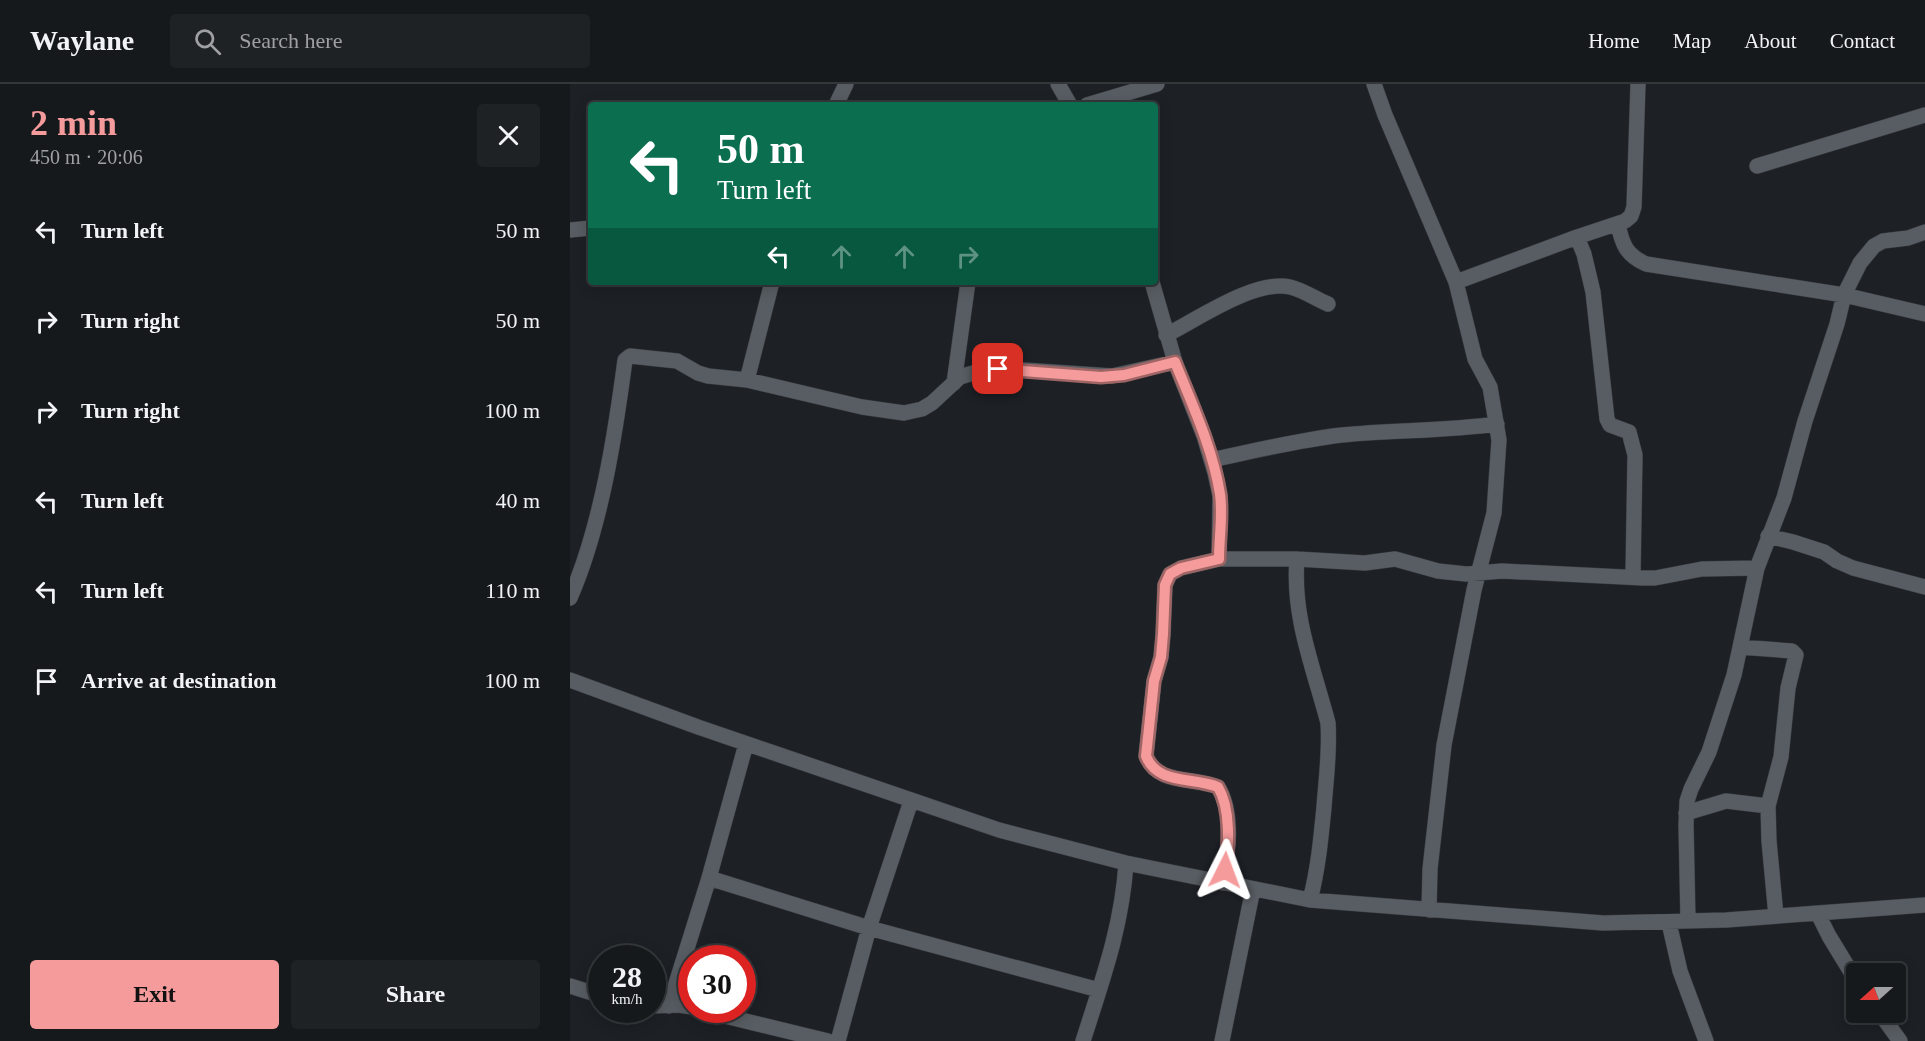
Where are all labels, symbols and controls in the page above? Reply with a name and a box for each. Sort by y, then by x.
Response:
search box [170,14,590,68]
text: Waylane [30,25,134,56]
icon: search [191,25,224,58]
text: Search here [239,28,342,53]
text: Home [1588,29,1640,53]
text: Map [1673,29,1711,53]
text: About [1744,29,1797,53]
text: Contact [1830,29,1895,53]
text: 2 min [30,103,117,143]
button: close [477,104,540,167]
icon: left [618,126,696,204]
text: 50 m [717,126,805,172]
text: 450 m · 20:06 [30,146,143,168]
text: Turn left [717,175,811,205]
icon: left [30,215,63,248]
text: Turn left [81,218,164,243]
text: 50 m [495,218,540,243]
icon: left [762,240,795,273]
icon: ahead [825,240,858,273]
icon: ahead [888,240,921,273]
icon: right [951,240,984,273]
icon: right [30,305,63,338]
text: Turn right [81,308,180,333]
text: 50 m [495,308,540,333]
pin [972,343,1023,394]
icon: arrive [981,352,1014,385]
icon: right [30,395,63,428]
text: Turn right [81,398,180,423]
text: 100 m [484,398,540,423]
icon: left [30,485,63,518]
text: Turn left [81,488,164,513]
text: 40 m [495,488,540,513]
icon: left [30,575,63,608]
text: Turn left [81,578,164,603]
text: 110 m [485,578,540,603]
icon: arrive [30,665,63,698]
text: Arrive at destination [81,668,277,693]
text: 100 m [484,668,540,693]
position arrow [1193,838,1257,902]
speed limit sign: 30 [678,945,756,1023]
button: Exit [30,960,279,1029]
button: Share [291,960,540,1029]
text: 28 [612,960,642,993]
north arrow [1846,963,1906,1023]
map controls [1846,963,1906,1023]
text: km/h [612,991,642,1007]

